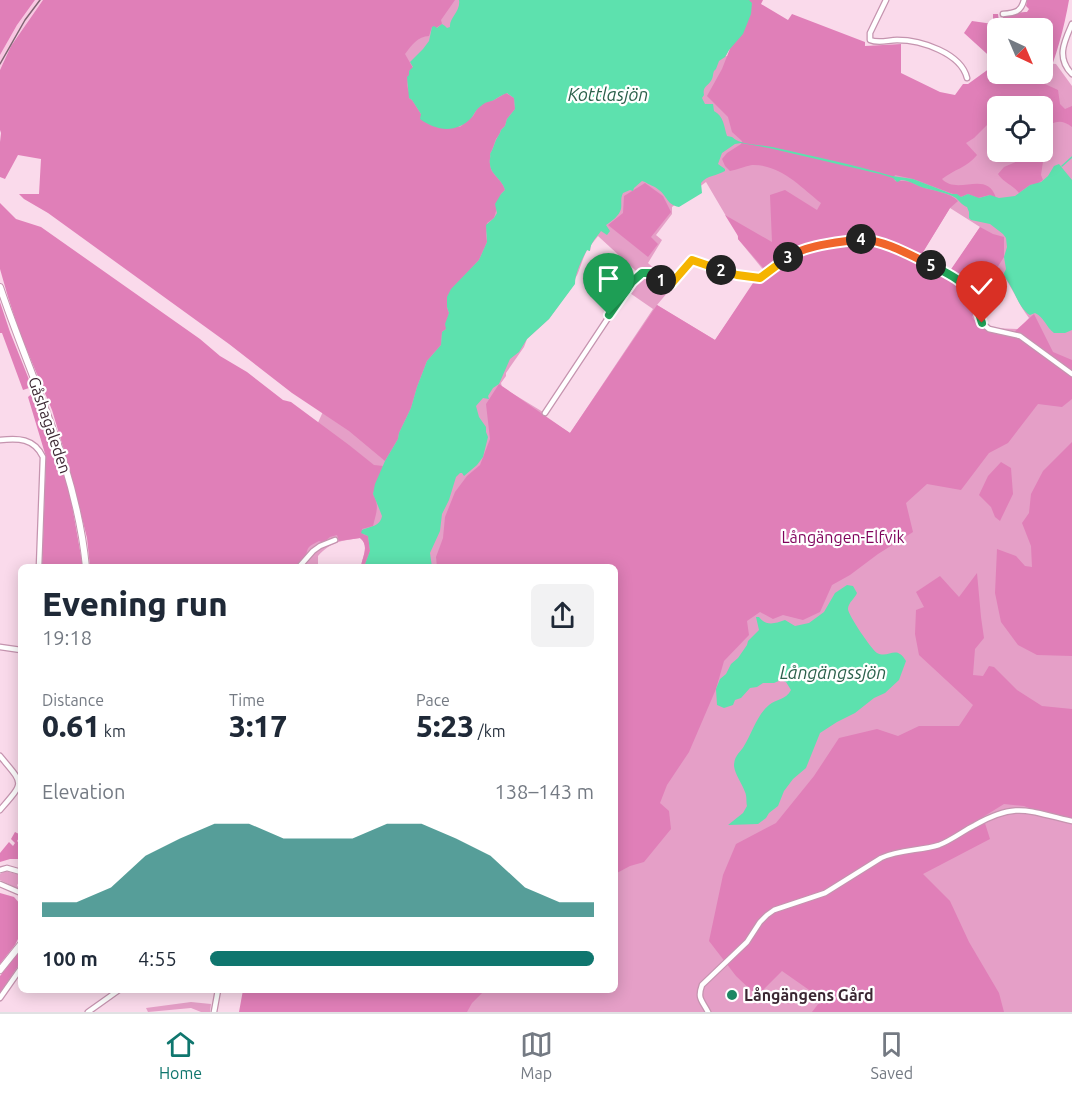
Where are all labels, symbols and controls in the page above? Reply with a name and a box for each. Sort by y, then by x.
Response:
north arrow [987,18,1053,84]
map controls [987,18,1053,162]
water label: Kottlasjön [568,84,648,104]
button: locate [987,96,1053,162]
pin: 4 [846,224,876,254]
text: 4 [856,230,866,248]
pin: 3 [773,242,803,272]
text: 3 [783,248,793,266]
pin: 5 [916,250,946,280]
pin [583,253,634,315]
pin: 2 [706,255,736,285]
text: 5 [926,256,936,274]
text: 2 [716,261,726,279]
pin [956,261,1007,323]
icon: arrive [592,262,625,295]
pin: 1 [646,265,676,295]
icon: check [965,270,998,303]
text: 1 [656,271,666,289]
street label: Gåshagaleden [25,374,75,476]
park label: Långängen-Elfvik [781,528,905,546]
button: share [531,584,594,647]
text: Evening run [42,585,228,622]
text: 19:18 [42,626,92,649]
water label: Långängssjön [780,662,886,682]
text: Distance [42,691,104,709]
text: Time [229,691,265,709]
text: Pace [416,691,450,709]
text: 0.61 [42,709,100,743]
text: 3:17 [229,709,287,743]
text: 5:23 [416,709,474,743]
text: km [100,722,126,740]
text: /km [474,722,506,740]
text: Elevation [42,780,125,803]
text: 138–143 m [495,780,594,803]
text: 100 m [42,947,98,970]
text: 4:55 [138,947,177,970]
place label: Långängens Gård [744,986,874,1004]
marker: Långängens Gård [725,988,739,1002]
tab: Home [159,1028,202,1082]
tab: Map [520,1028,553,1082]
tab: Saved [871,1028,913,1082]

